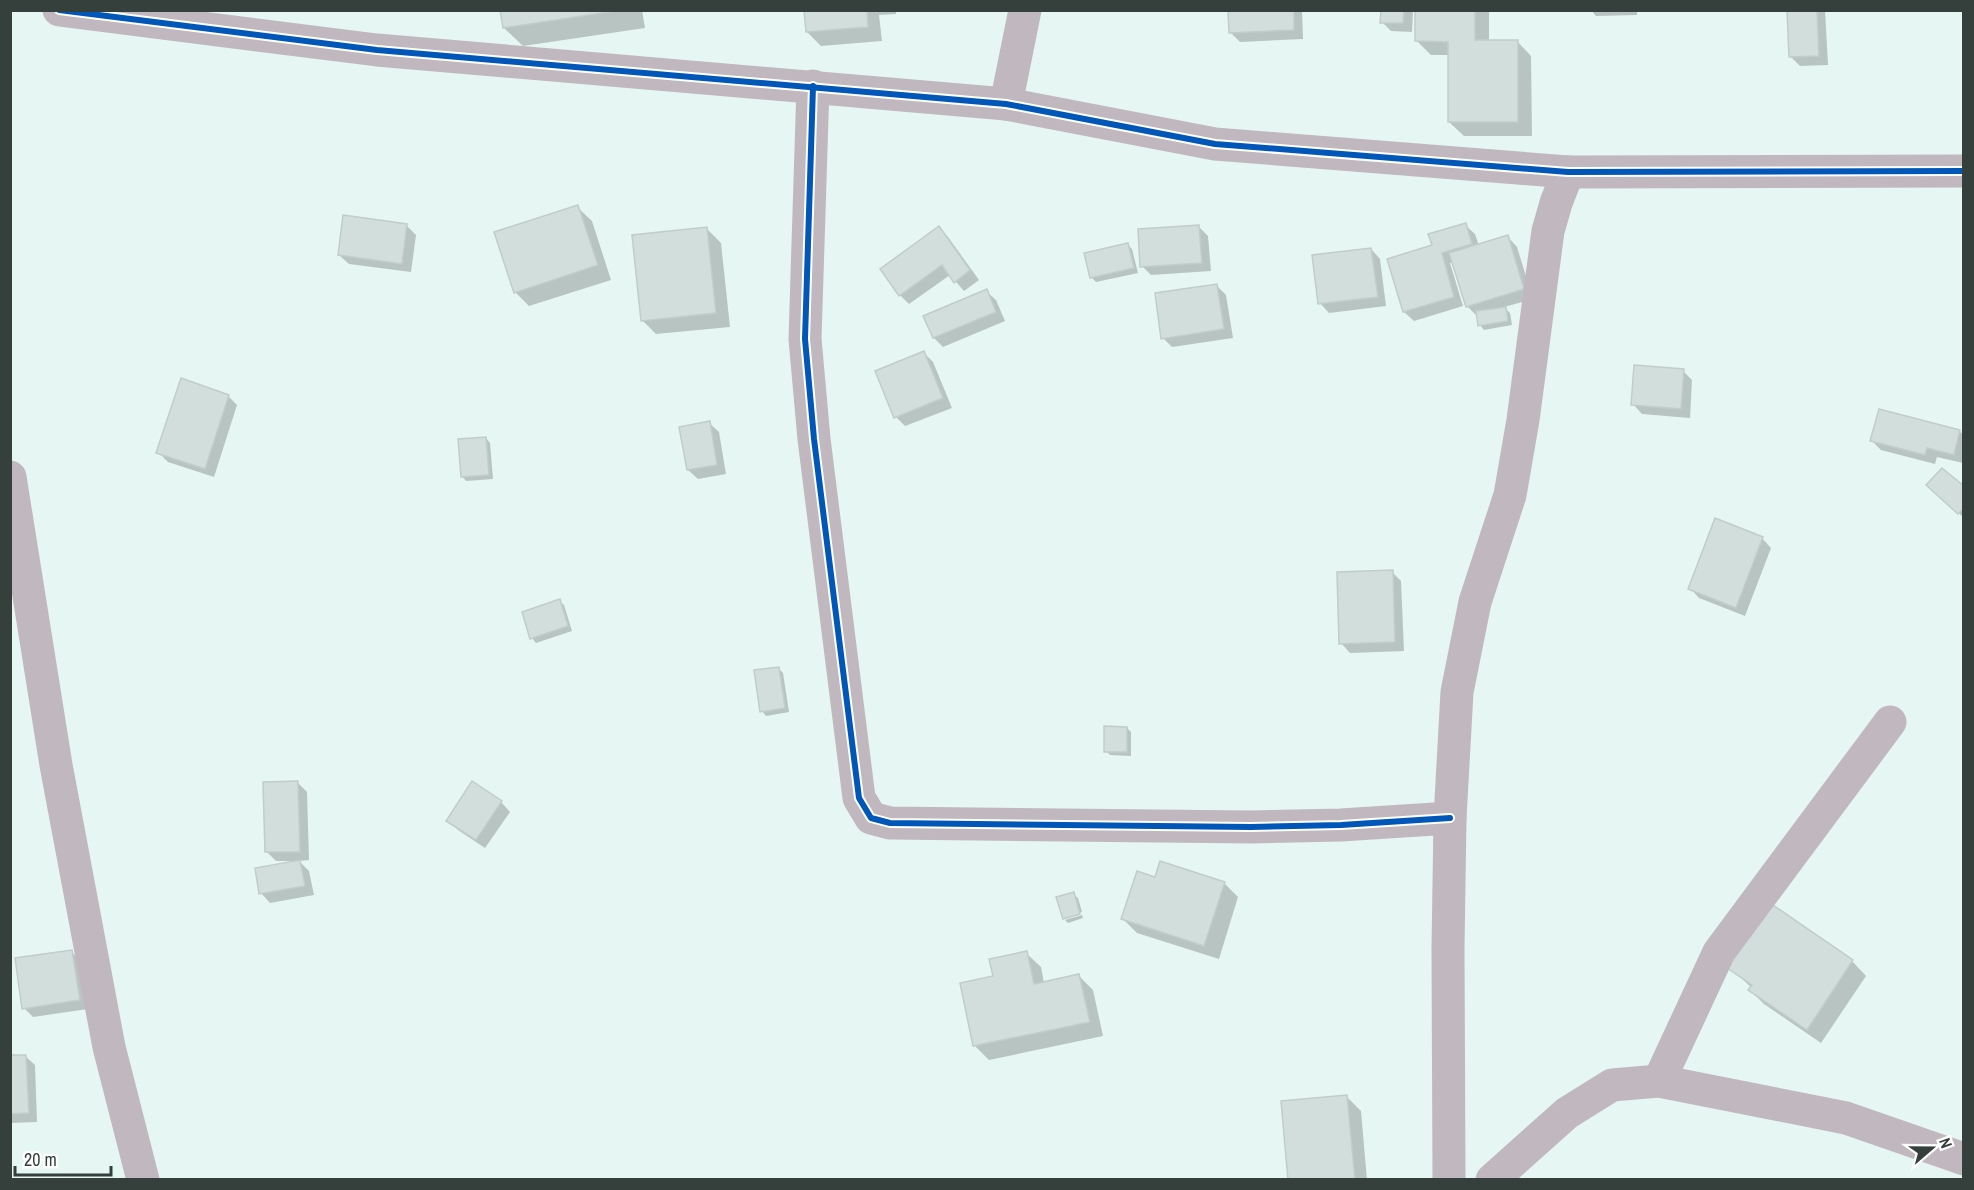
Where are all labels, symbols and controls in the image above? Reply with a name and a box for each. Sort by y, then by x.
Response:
north arrow [1902,1118,1962,1178]
text: N [1934,1135,1958,1151]
scale bar [15,1139,111,1177]
text: 20 m [24,1147,57,1172]

